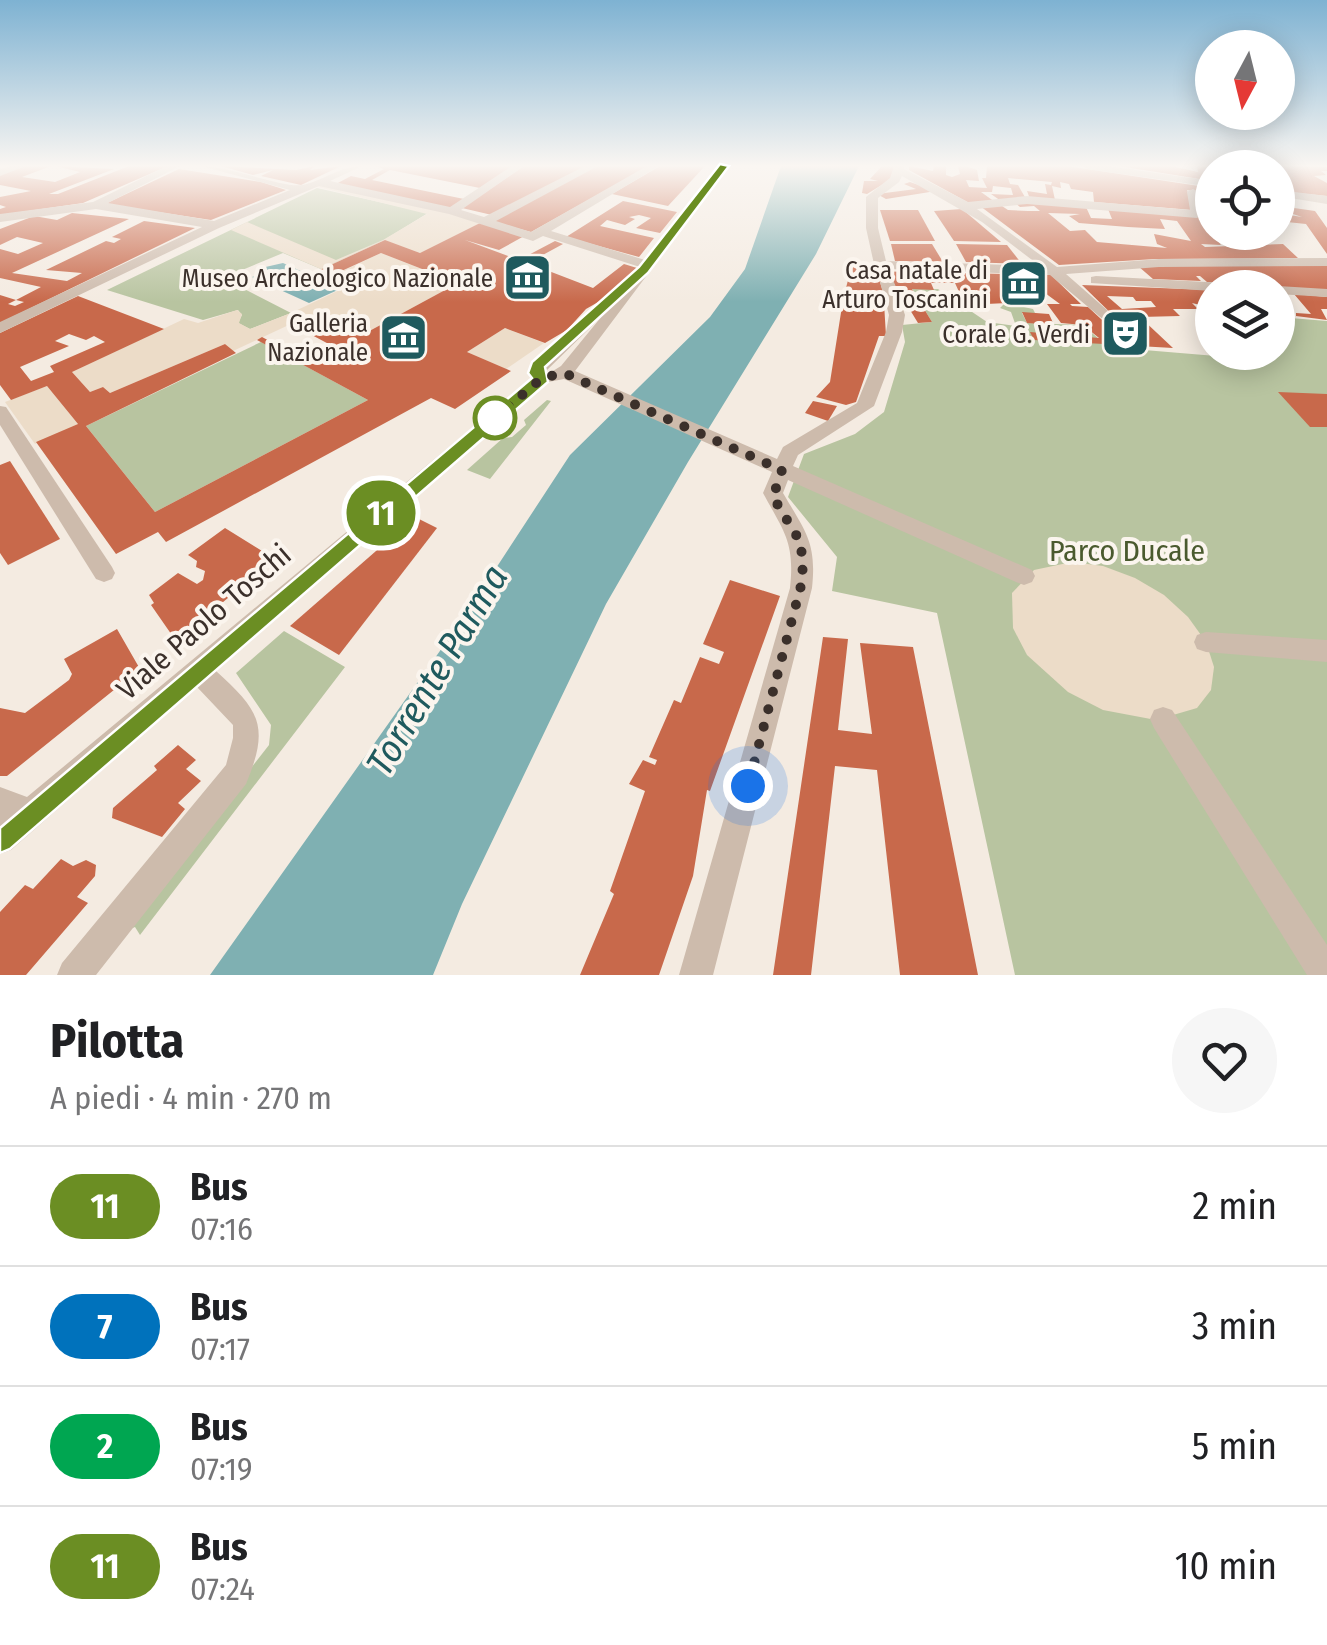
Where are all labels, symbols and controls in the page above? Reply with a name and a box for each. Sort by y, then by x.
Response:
north arrow [1195,30,1295,130]
map controls [1195,30,1295,370]
button: locate [1195,150,1295,250]
museum icon: Museo Archeologico Nazionale [502,252,554,304]
place label: Casa natale di Arturo Toscanini [822,256,988,315]
museum icon: Casa natale di Arturo Toscanini [997,258,1049,310]
place label: Museo Archeologico Nazionale [182,264,493,294]
button: layers [1195,270,1295,370]
theatre icon: Corale G. Verdi [1099,308,1151,360]
place label: Galleria Nazionale [267,309,368,368]
museum icon: Galleria Nazionale [377,311,429,363]
place label: Corale G. Verdi [942,320,1090,350]
unlabelled marker [474,397,516,439]
line badge: 11 [336,480,426,546]
text: 11 [367,492,395,534]
park label: Parco Ducale [1049,533,1205,569]
street label: Viale Paolo Toschi [110,537,298,707]
water label: Torrente Parma [356,557,518,783]
your location [723,761,773,811]
button: heart [1172,1008,1277,1113]
text: Pilotta [50,1012,184,1070]
text: A piedi · 4 min · 270 m [50,1079,332,1117]
text: Bus [190,1164,248,1210]
text: 2 min [1192,1183,1277,1229]
text: 11 [91,1185,119,1227]
text: 07:16 [190,1210,253,1248]
text: Bus [190,1284,248,1330]
text: 3 min [1192,1303,1277,1349]
text: 7 [98,1305,112,1347]
text: 07:17 [190,1330,250,1368]
text: Bus [190,1404,248,1450]
text: 5 min [1192,1423,1277,1469]
text: 2 [97,1425,113,1467]
text: 07:19 [190,1450,253,1488]
text: Bus [190,1524,248,1570]
text: 10 min [1175,1543,1277,1589]
text: 11 [91,1545,119,1587]
text: 07:24 [190,1570,255,1608]

